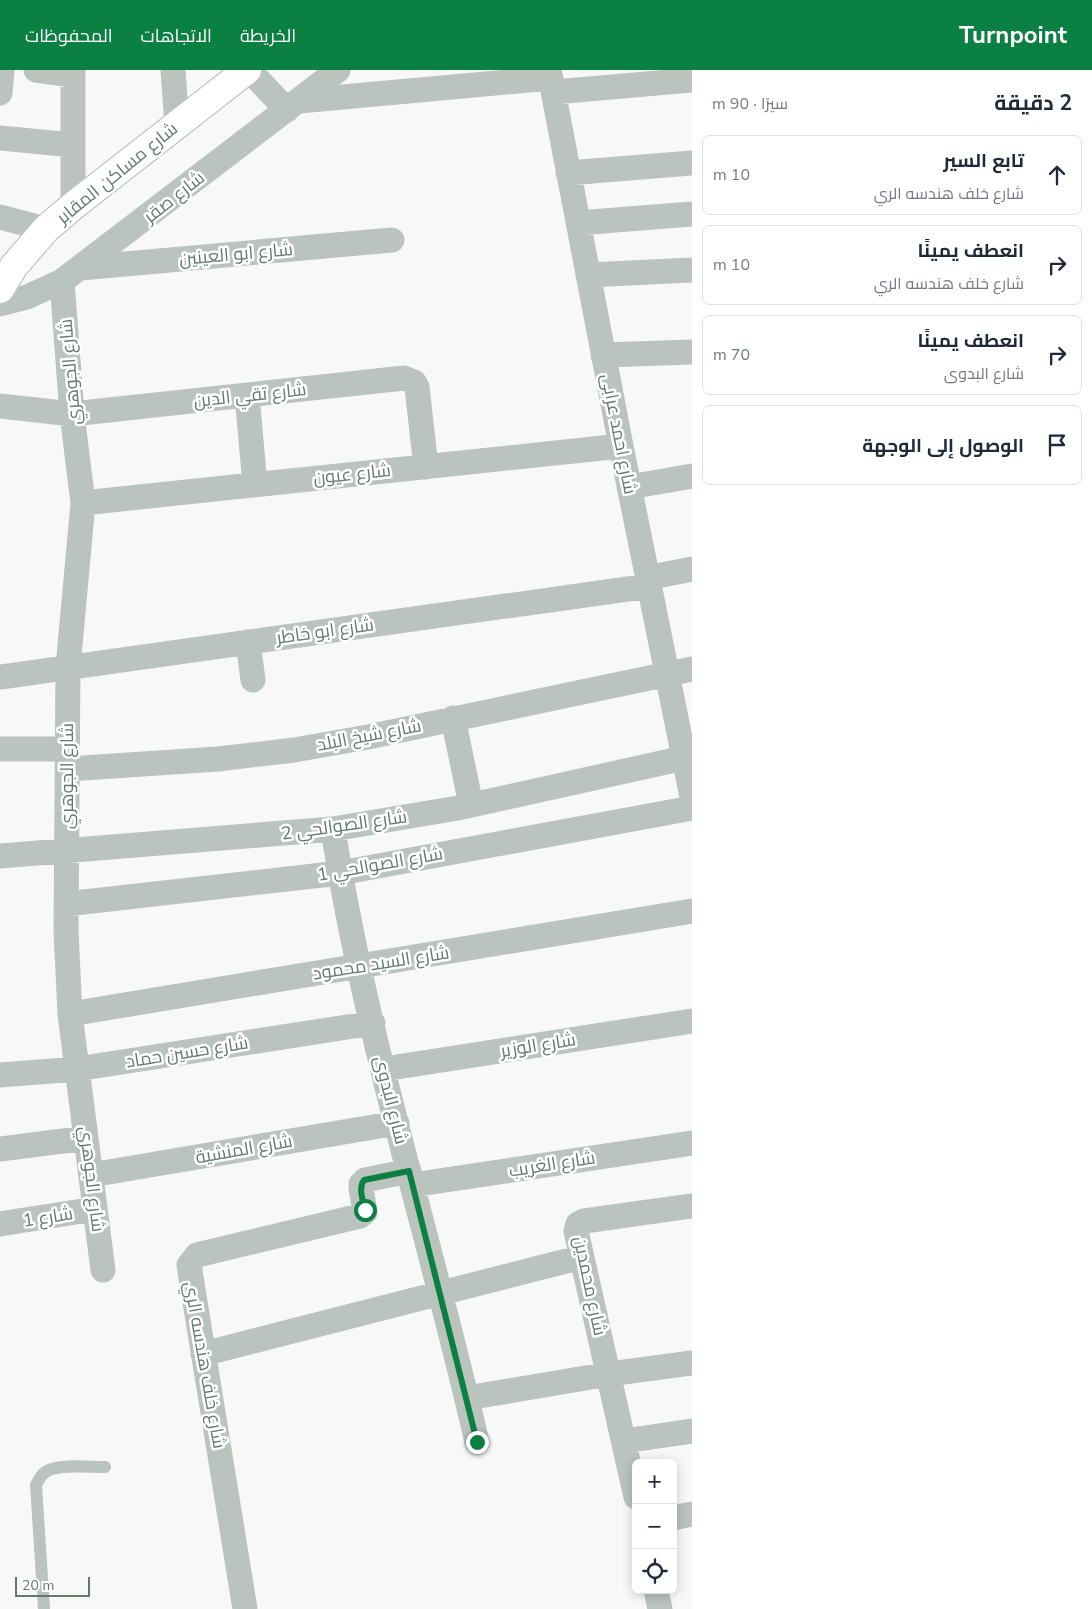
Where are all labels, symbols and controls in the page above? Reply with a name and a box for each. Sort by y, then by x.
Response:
text: Turnpoint [959,19,1067,51]
text: المحفوظات [25,24,113,48]
text: الاتجاهات [141,24,212,48]
text: الخريطة [240,24,296,48]
text: 2 دقيقة [994,89,1072,117]
text: سيرًا · 90 m [712,93,788,115]
street label: شارع مساكن المقابر [51,117,183,230]
text: تابع السير [943,148,1024,174]
icon: ahead [1043,161,1071,189]
text: 10 m [713,164,750,186]
street label: شارع صقر [138,166,209,229]
text: شارع خلف هندسه الري [874,183,1024,205]
street label: شارع ابو العينين [178,237,294,271]
text: انعطف يمينًا [918,238,1024,264]
icon: right [1043,251,1071,279]
text: 10 m [713,254,750,276]
text: شارع خلف هندسه الري [874,273,1024,295]
street label: شارع الجوهري [53,318,89,426]
text: انعطف يمينًا [918,328,1024,354]
icon: right [1043,341,1071,369]
text: 70 m [713,344,750,366]
text: شارع البدوى [944,363,1024,385]
street label: شارع احمد عرابى [596,372,642,496]
street label: شارع تقي الدين [192,377,308,415]
icon: arrive [1043,431,1071,459]
text: الوصول إلى الوجهة [862,433,1024,459]
street label: شارع عيون [312,458,392,490]
street label: شارع ابو خاطر [274,612,375,650]
street label: شارع شيخ البلد [315,713,423,757]
street label: شارع الجوهري [55,723,81,829]
street label: شارع الصوالحي 2 [279,804,409,848]
street label: شارع الصوالحي 1 [315,841,445,889]
street label: شارع السيد محمود [311,940,451,986]
street label: شارع الوزير [498,1027,577,1063]
street label: شارع حسين حماد [124,1030,250,1074]
street label: شارع البدوى [368,1053,414,1147]
street label: شارع الجوهري [72,1125,110,1234]
street label: شارع المنشية [194,1129,294,1169]
street label: شارع الغريب [507,1145,597,1183]
route start [354,1199,377,1222]
street label: شارع 1 [21,1201,75,1233]
street label: شارع محمدين [568,1234,612,1338]
street label: شارع خلف هندسه الري [177,1280,232,1451]
route end [466,1431,489,1454]
map controls [632,1459,677,1594]
button: + [632,1459,677,1504]
button: − [632,1504,677,1549]
button: locate [632,1549,677,1594]
scale bar [15,1574,90,1597]
text: 20 m [22,1576,54,1595]

